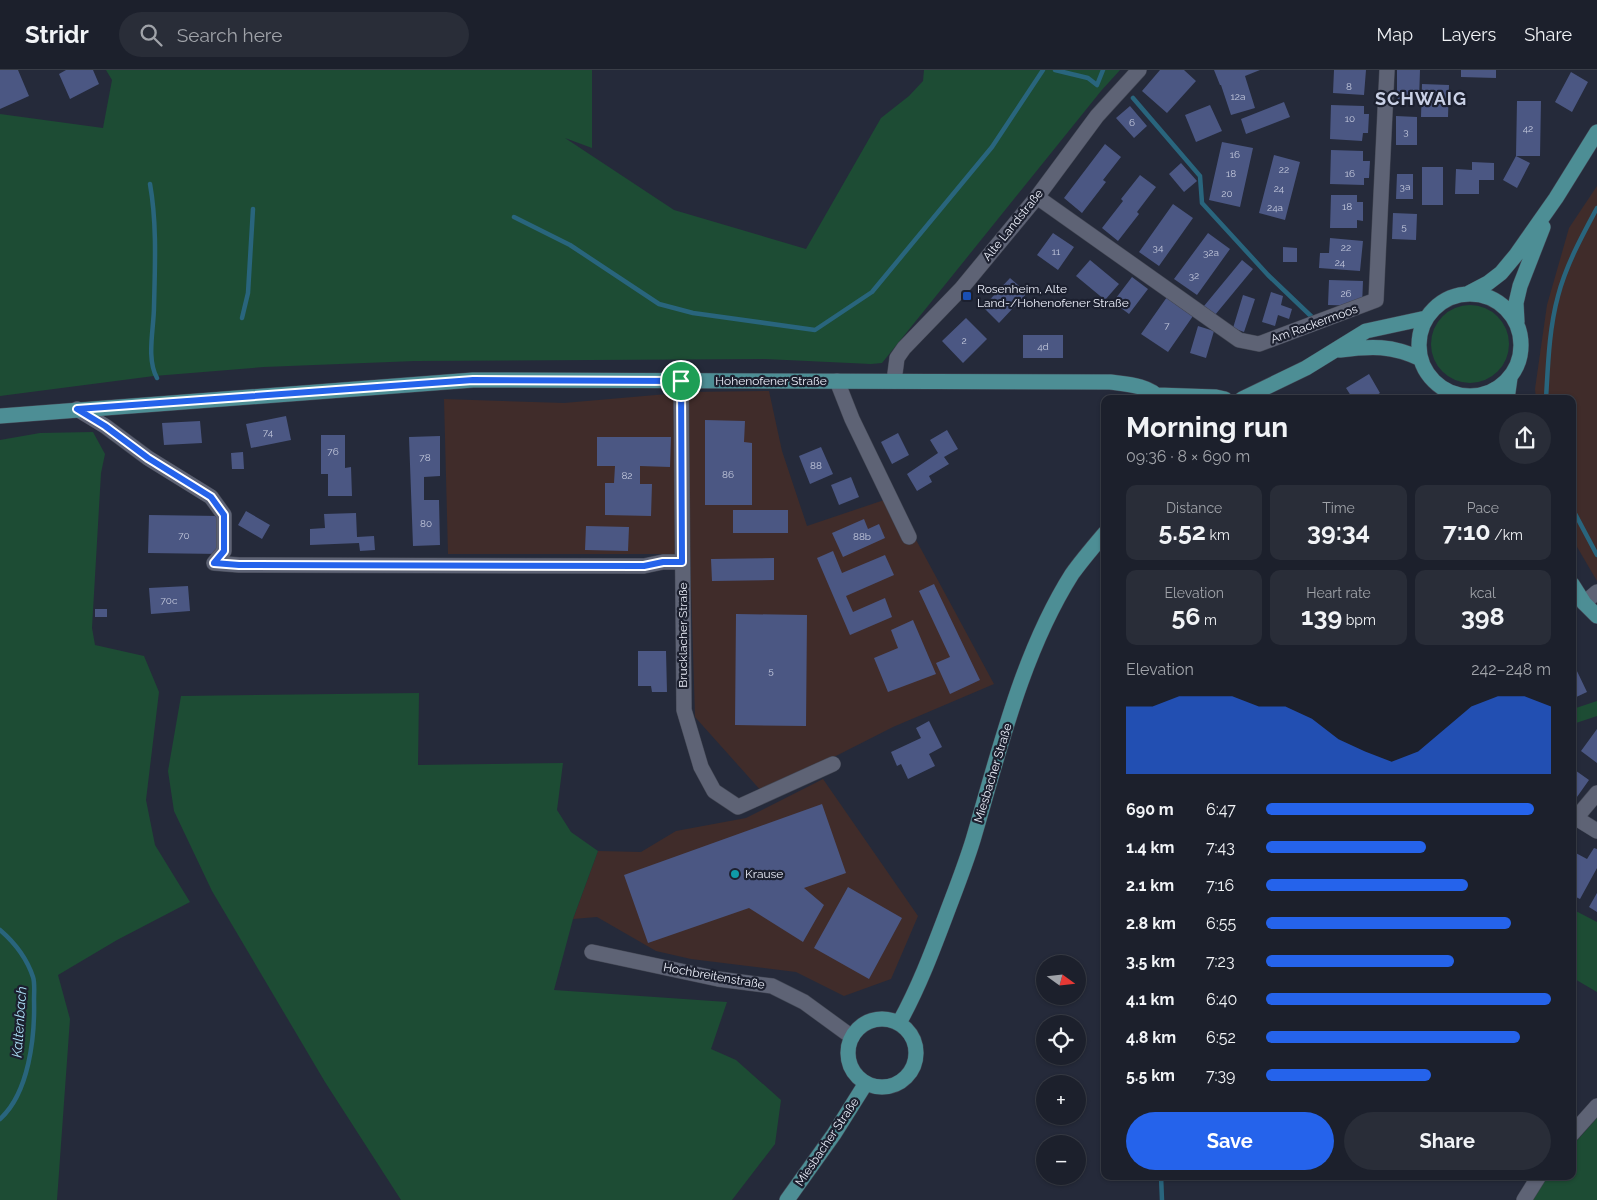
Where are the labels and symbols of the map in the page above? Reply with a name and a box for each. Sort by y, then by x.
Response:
house number: 8 [1346,81,1352,92]
district label: SCHWAIG [1375,88,1467,109]
house number: 12a [1231,91,1245,102]
house number: 10 [1345,113,1355,124]
house number: 6 [1129,117,1135,128]
house number: 42 [1523,123,1533,134]
house number: 3 [1403,126,1409,137]
house number: 16 [1230,149,1240,160]
house number: 22 [1279,164,1289,175]
house number: 18 [1226,168,1236,179]
house number: 16 [1345,168,1355,179]
house number: 3a [1400,181,1410,192]
house number: 24 [1274,183,1285,194]
street label: Alte Landstraße [980,187,1046,263]
house number: 20 [1221,188,1233,199]
house number: 18 [1342,201,1352,212]
house number: 24a [1267,202,1283,213]
house number: 5 [1401,221,1407,232]
house number: 34 [1153,242,1164,253]
house number: 22 [1341,242,1351,253]
house number: 11 [1052,246,1061,257]
house number: 32a [1203,247,1219,258]
house number: 24 [1335,257,1346,268]
house number: 32 [1189,270,1199,281]
place label: Rosenheim, Alte Land-/Hohenofener Straße [977,282,1129,310]
house number: 26 [1340,288,1352,299]
marker: Rosenheim, Alte Land-/Hohenofener Straße [961,290,973,302]
street label: Am Rackermoos [1269,302,1360,346]
house number: 7 [1164,320,1170,331]
house number: 2 [961,335,967,346]
house number: 4d [1037,341,1049,352]
pin [660,360,702,402]
street label: Hohenofener Straße [715,374,827,388]
house number: 74 [263,427,274,438]
house number: 76 [327,446,339,457]
house number: 78 [419,452,431,463]
house number: 88 [810,460,822,471]
house number: 86 [722,469,734,480]
house number: 82 [621,470,633,481]
house number: 80 [420,518,432,529]
house number: 70 [178,530,190,541]
house number: 88b [853,531,871,542]
street label: Brucklacher Straße [676,582,690,688]
house number: 70c [161,595,178,606]
house number: 5 [768,665,774,676]
street label: Miesbacher Straße [971,722,1015,824]
place label: Krause [745,867,783,881]
marker: Krause [729,868,741,880]
north arrow [1036,955,1086,1005]
street label: Hochbreitenstraße [662,960,766,992]
water label: Kaltenbach [9,986,29,1058]
street label: Miesbacher Straße [792,1095,862,1189]

